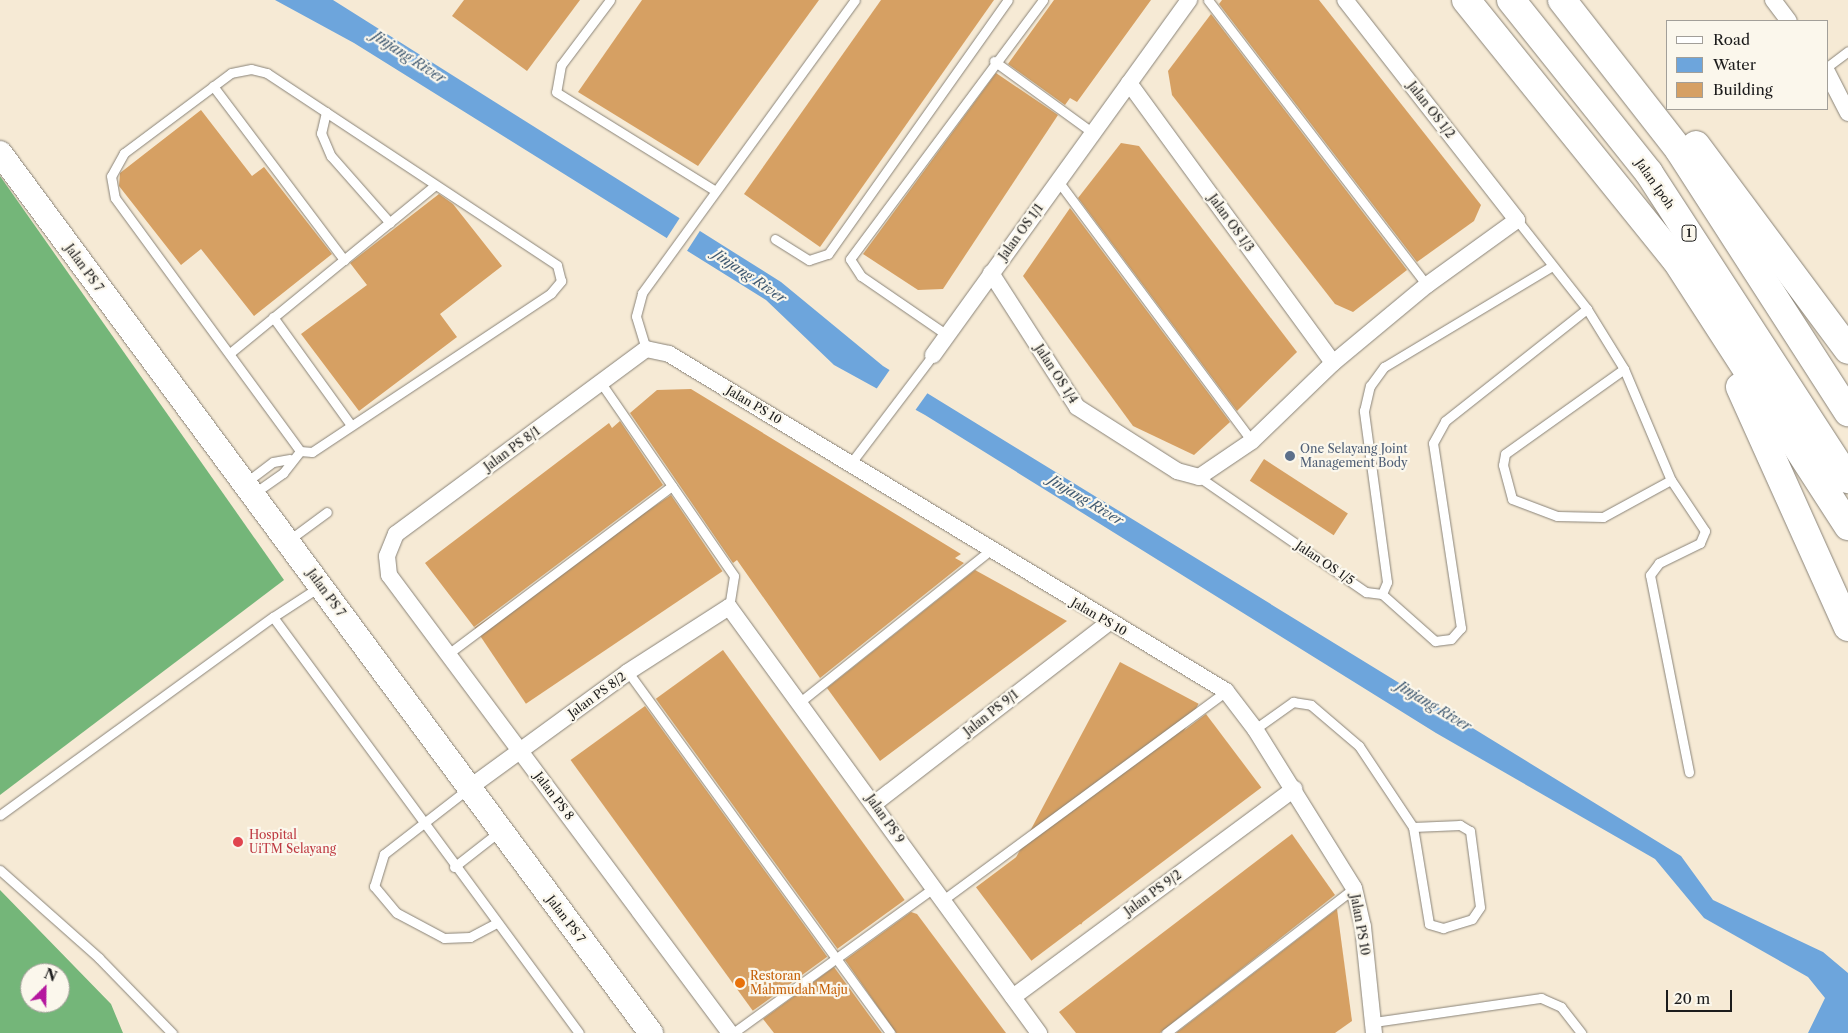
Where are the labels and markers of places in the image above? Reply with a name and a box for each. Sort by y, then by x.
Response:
place label: One Selayang Joint Management Body [1300,442,1408,470]
marker: One Selayang Joint Management Body [1284,450,1296,462]
place label: Hospital UiTM Selayang [249,828,336,856]
marker: Hospital UiTM Selayang [231,835,245,849]
place label: Restoran Mahmudah Maju [750,969,848,997]
marker: Restoran Mahmudah Maju [734,977,746,989]

